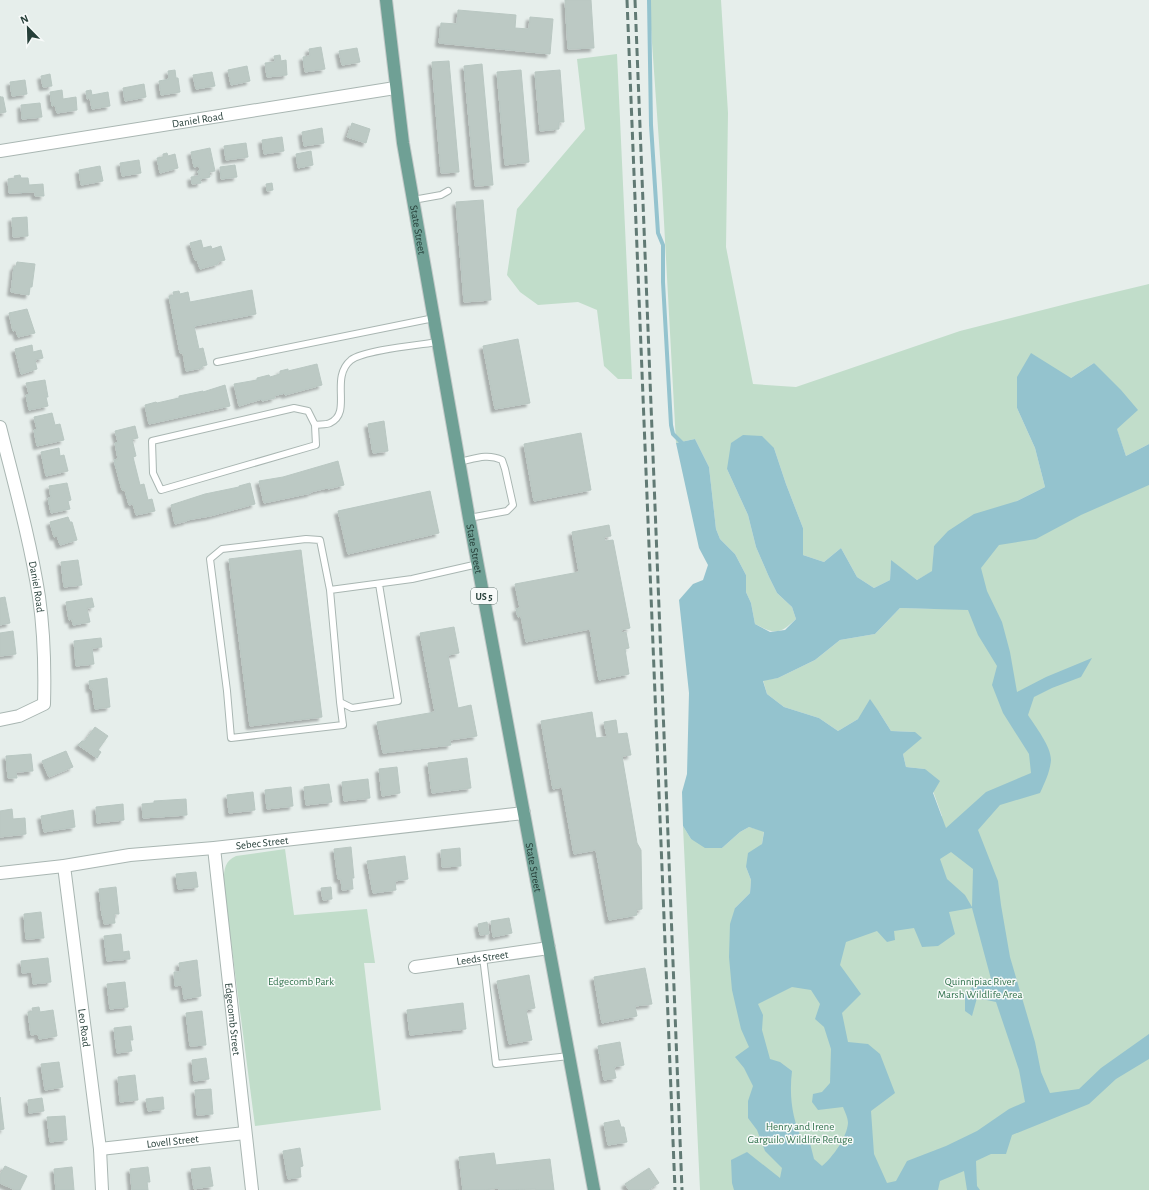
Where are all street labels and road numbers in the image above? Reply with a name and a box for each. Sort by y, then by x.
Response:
street label: Daniel Road [171,110,224,130]
street label: State Street [408,204,428,256]
street label: State Street [464,523,484,575]
street label: Daniel Road [27,560,46,613]
road number: US 5 [471,588,497,604]
street label: Sebec Street [235,835,290,851]
street label: State Street [523,842,544,893]
street label: Leeds Street [456,949,509,967]
street label: Edgecomb Street [223,982,242,1056]
street label: Leo Road [76,1008,92,1048]
street label: Lovell Street [146,1133,200,1150]

